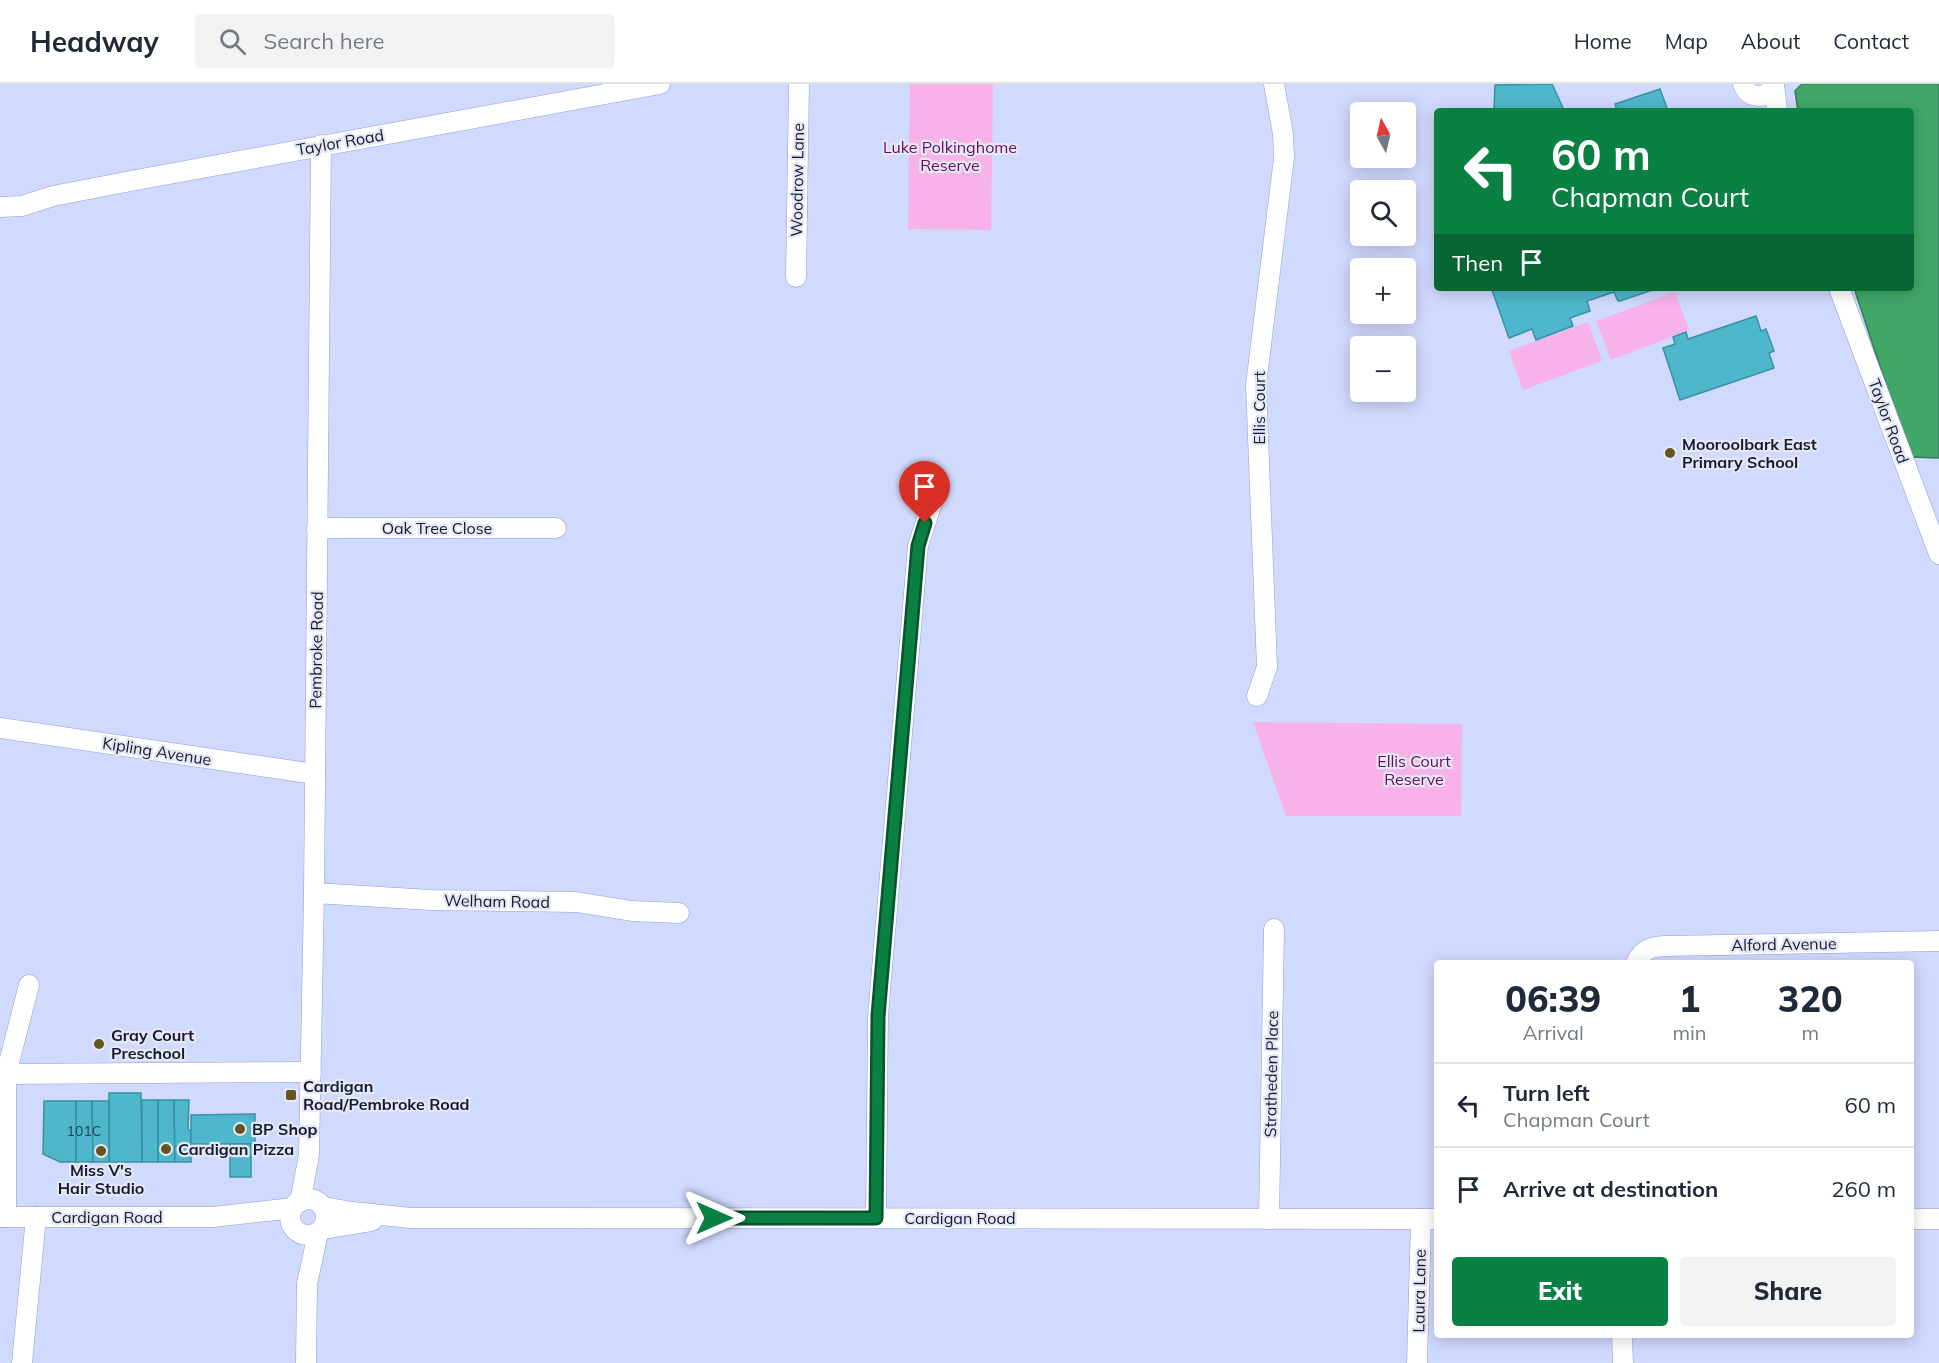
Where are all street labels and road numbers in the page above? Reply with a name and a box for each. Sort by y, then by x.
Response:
street label: Woodrow Lane [786,123,808,237]
street label: Taylor Road [295,124,385,160]
street label: Ellis Court [1249,371,1269,445]
street label: Taylor Road [1864,376,1914,466]
street label: Oak Tree Close [382,518,492,538]
street label: Pembroke Road [305,591,327,709]
street label: Kipling Avenue [101,733,213,769]
street label: Welham Road [444,890,550,912]
street label: Alford Avenue [1731,933,1837,955]
street label: Stratheden Place [1260,1010,1282,1138]
street label: Cardigan Road [51,1207,163,1227]
street label: Cardigan Road [904,1208,1016,1228]
street label: Laura Lane [1408,1249,1430,1333]

